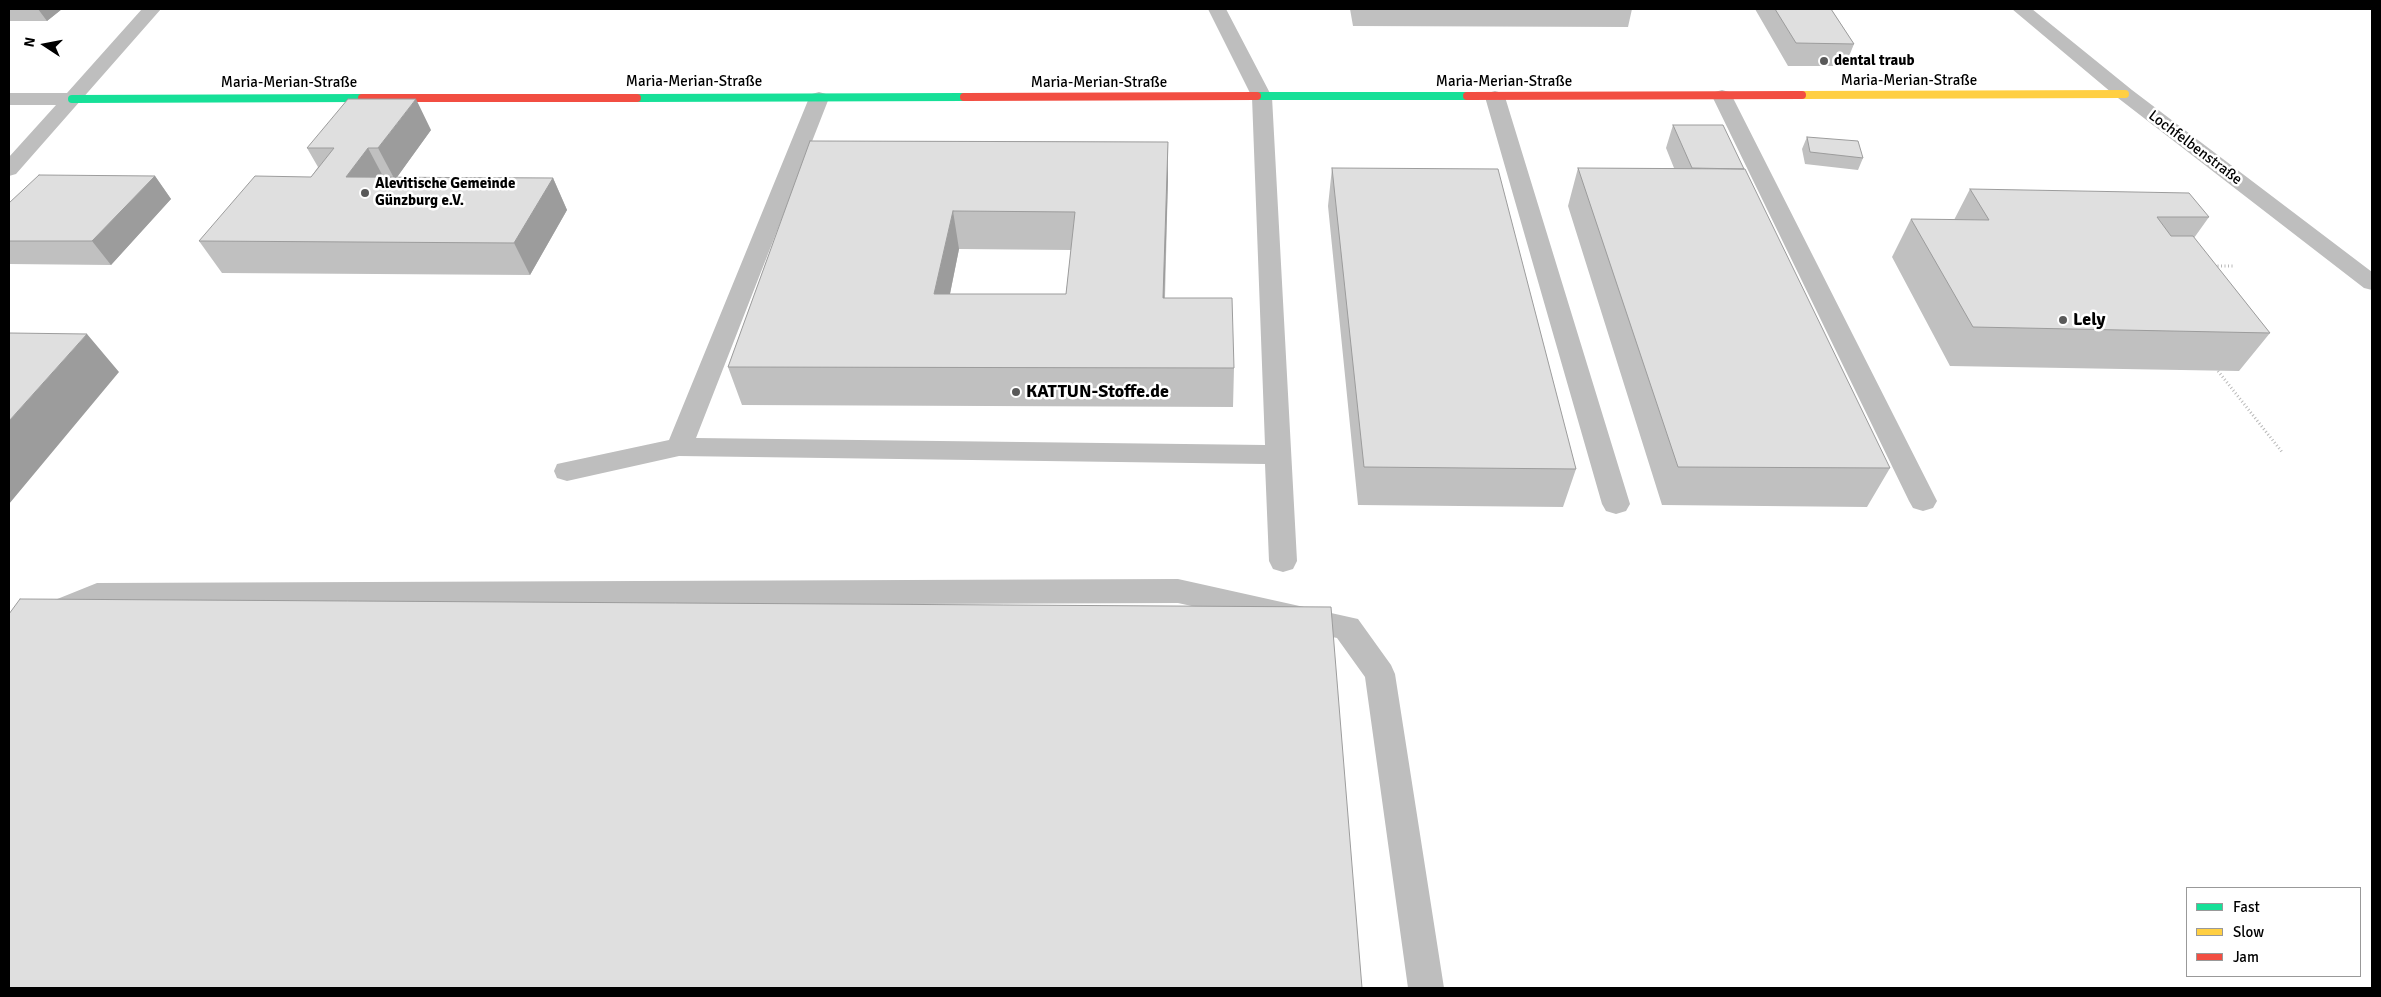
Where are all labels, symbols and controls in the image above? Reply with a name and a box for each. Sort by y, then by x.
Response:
north arrow [20,20,70,70]
text: N [21,36,39,48]
place label: dental traub [1834,52,1914,70]
marker: dental traub [1818,55,1830,67]
street label: Maria-Merian-Straße [1841,72,1977,90]
street label: Maria-Merian-Straße [626,73,762,91]
street label: Maria-Merian-Straße [1436,73,1572,91]
street label: Maria-Merian-Straße [221,74,357,92]
street label: Maria-Merian-Straße [1031,74,1167,92]
street label: Lochfelbenstraße [2145,107,2245,189]
place label: Alevitische Gemeinde Günzburg e.V. [375,175,515,210]
marker: Alevitische Gemeinde Günzburg e.V. [359,187,371,199]
place label: Lely [2073,309,2106,331]
marker: Lely [2057,314,2069,326]
place label: KATTUN-Stoffe.de [1026,381,1169,403]
marker: KATTUN-Stoffe.de [1010,386,1022,398]
legend [2186,887,2361,977]
text: Fast [2233,898,2260,916]
text: Slow [2233,923,2264,941]
text: Jam [2233,948,2259,966]

